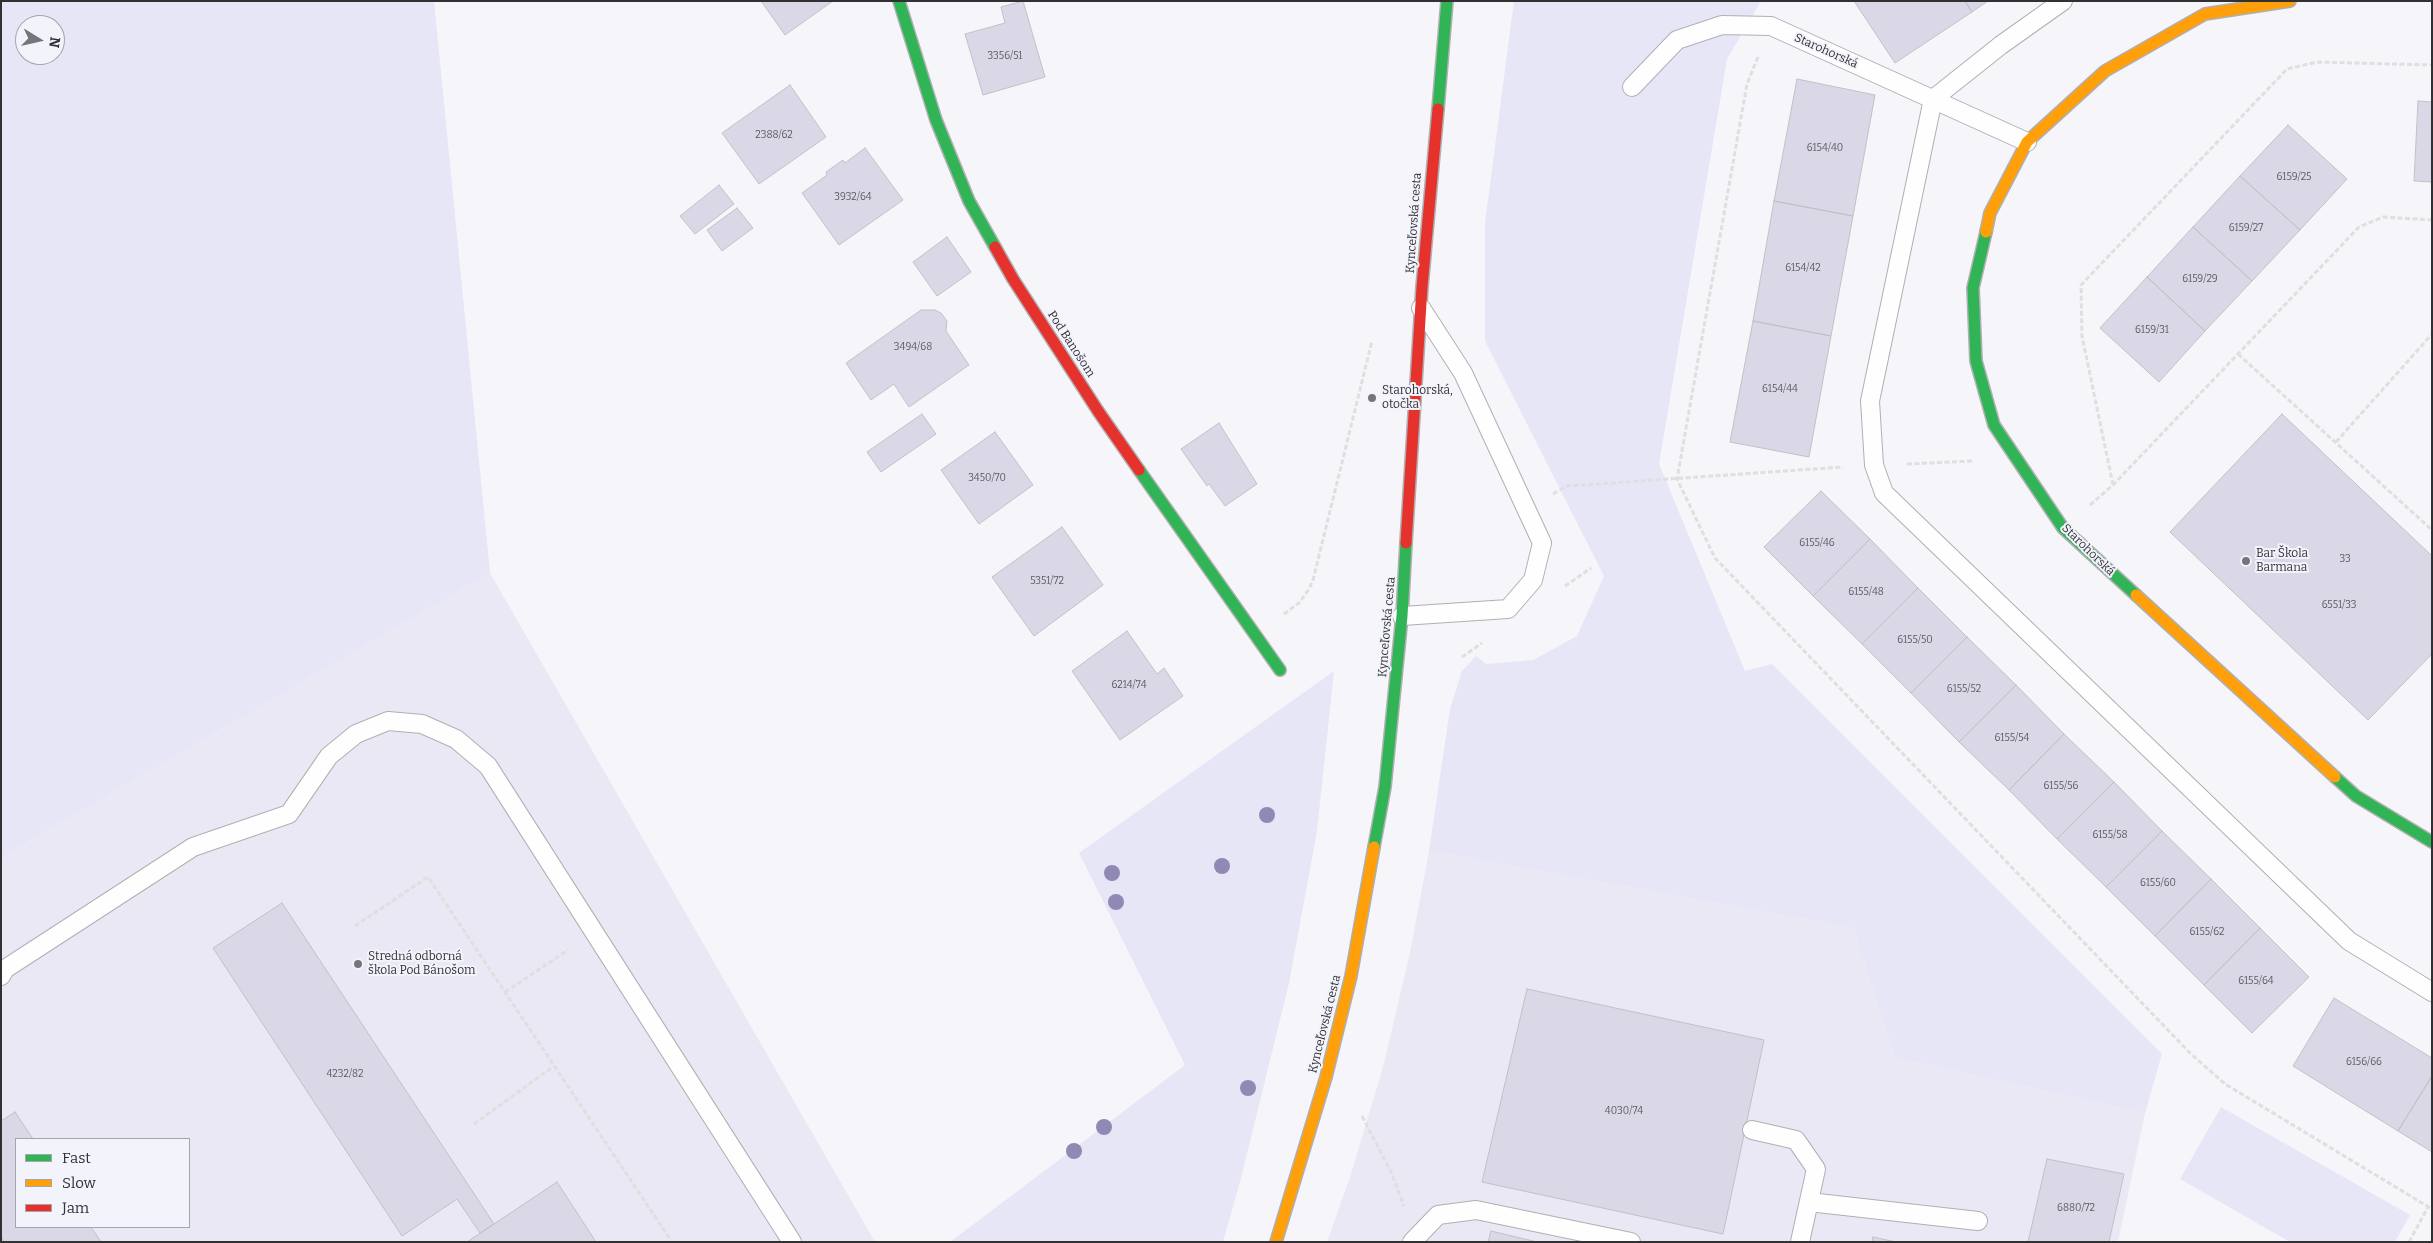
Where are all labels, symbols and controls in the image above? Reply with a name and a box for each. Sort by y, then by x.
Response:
north arrow [15,15,65,65]
street label: Starohorská [1792,31,1860,71]
text: N [45,36,64,49]
house number: 3356/51 [988,50,1022,62]
house number: 2388/62 [755,129,793,141]
house number: 6154/40 [1807,142,1843,154]
house number: 6159/25 [2277,171,2311,183]
street label: Kynceľovská cesta [1403,172,1425,274]
house number: 3932/64 [834,191,872,203]
house number: 6159/27 [2229,222,2263,234]
house number: 6154/42 [1785,262,1821,274]
house number: 6159/29 [2182,273,2218,285]
street label: Pod Banošom [1044,308,1098,380]
house number: 6159/31 [2135,324,2169,336]
house number: 3494/68 [894,341,932,353]
house number: 6154/44 [1762,383,1798,395]
place label: Starohorská, otočka [1382,384,1453,412]
marker: Starohorská, otočka [1366,392,1378,404]
house number: 3450/70 [968,472,1006,484]
street label: Starohorská [2059,521,2117,579]
house number: 6155/46 [1799,537,1835,549]
place label: Bar Škola Barmana [2256,547,2308,575]
house number: 33 [2339,553,2351,565]
marker: Bar Škola Barmana [2240,555,2252,567]
house number: 5351/72 [1030,575,1064,587]
street label: Kynceľovská cesta [1375,576,1399,678]
house number: 6155/48 [1848,586,1884,598]
house number: 6551/33 [2322,599,2356,611]
house number: 6155/50 [1897,634,1933,646]
house number: 6214/74 [1111,679,1147,691]
house number: 6155/52 [1947,683,1981,695]
house number: 6155/54 [1995,732,2029,744]
house number: 6155/56 [2044,780,2078,792]
house number: 6155/58 [2093,829,2127,841]
house number: 6155/60 [2140,877,2176,889]
house number: 6155/62 [2190,926,2224,938]
place label: Stredná odborná škola Pod Bánošom [368,950,476,978]
marker: Stredná odborná škola Pod Bánošom [352,958,364,970]
street label: Kynceľovská cesta [1306,973,1344,1075]
house number: 6155/64 [2238,975,2274,987]
house number: 6156/66 [2346,1056,2382,1068]
house number: 4232/82 [326,1068,364,1080]
house number: 4030/74 [1605,1105,1643,1117]
legend [15,1138,190,1228]
text: Fast [62,1149,91,1167]
text: Slow [62,1174,96,1192]
text: Jam [62,1199,89,1217]
house number: 6880/72 [2057,1202,2095,1214]

